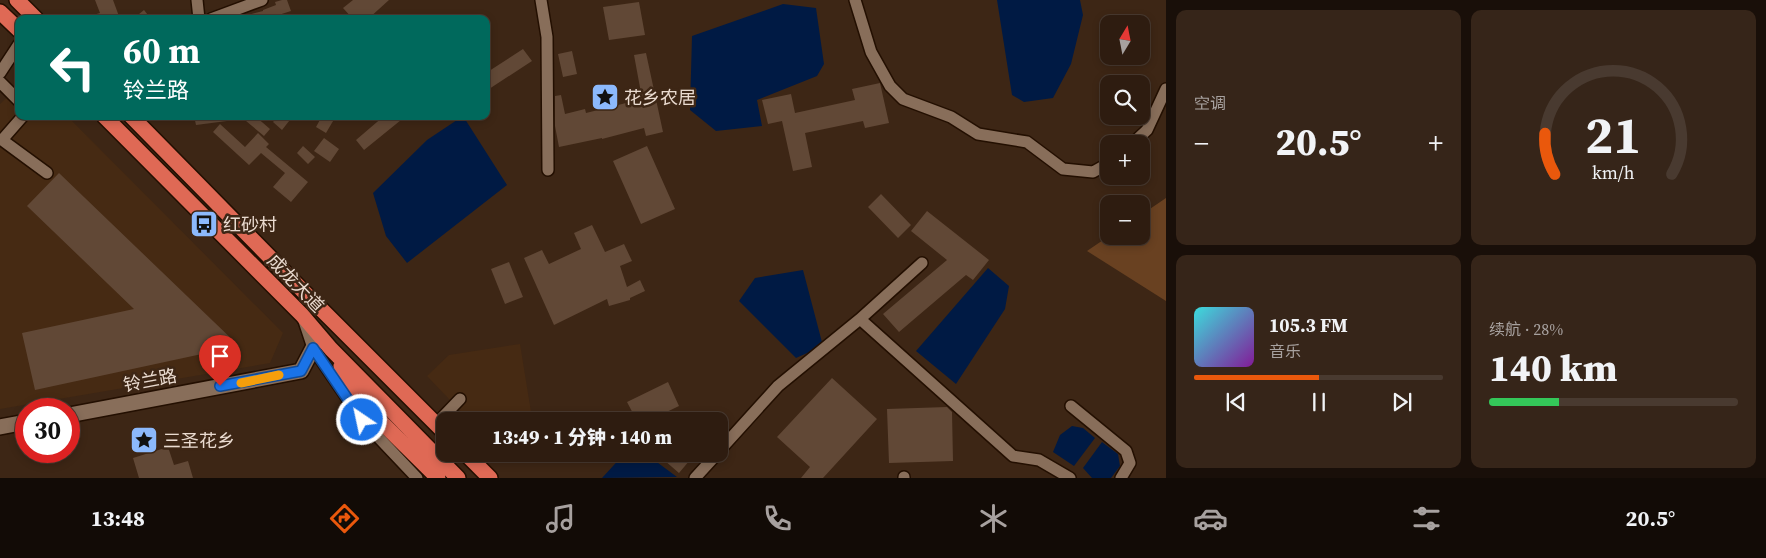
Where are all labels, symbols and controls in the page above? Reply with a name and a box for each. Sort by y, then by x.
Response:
north arrow [1100,15,1150,65]
map controls [1100,15,1150,245]
text: 60 m [123,27,200,75]
icon: left [40,35,105,100]
text: 铃兰路 [123,75,189,105]
button: search [1100,75,1150,125]
place icon: 花乡农居 [590,82,620,112]
place label: 花乡农居 [624,85,696,110]
text: 空调 [1194,92,1226,114]
text: 21 [1585,99,1642,170]
text: 20.5° [1275,116,1362,168]
text: − [1194,124,1209,162]
text: + [1428,124,1443,162]
button: + [1100,135,1150,185]
text: km/h [1592,160,1635,185]
button: − [1100,195,1150,245]
bus stop icon: 红砂村 [189,209,219,239]
place label: 红砂村 [223,212,277,237]
street label: 成龙大道 [262,248,330,318]
text: 105.3 FM [1269,312,1348,338]
text: 续航 · 28% [1489,318,1563,340]
pin [199,335,241,386]
text: 音乐 [1269,340,1301,362]
icon: arrive [206,342,234,370]
text: 140 km [1489,342,1617,394]
street label: 铃兰路 [121,363,179,397]
icon: previous [1222,388,1250,416]
icon: pause [1305,388,1333,416]
icon: next [1388,388,1416,416]
position arrow [335,393,387,445]
speed limit sign: 30 [15,398,80,463]
text: 13:49 · 1 分钟 · 140 m [492,424,672,450]
place icon: 三圣花乡 [129,425,159,455]
place label: 三圣花乡 [163,428,235,453]
icon: directions [327,501,362,536]
icon: music [543,501,578,536]
icon: phone [760,501,795,536]
icon: climate [976,501,1011,536]
icon: car [1193,501,1228,536]
icon: filters [1409,501,1444,536]
text: 13:48 [91,503,145,533]
text: 20.5° [1626,503,1675,533]

